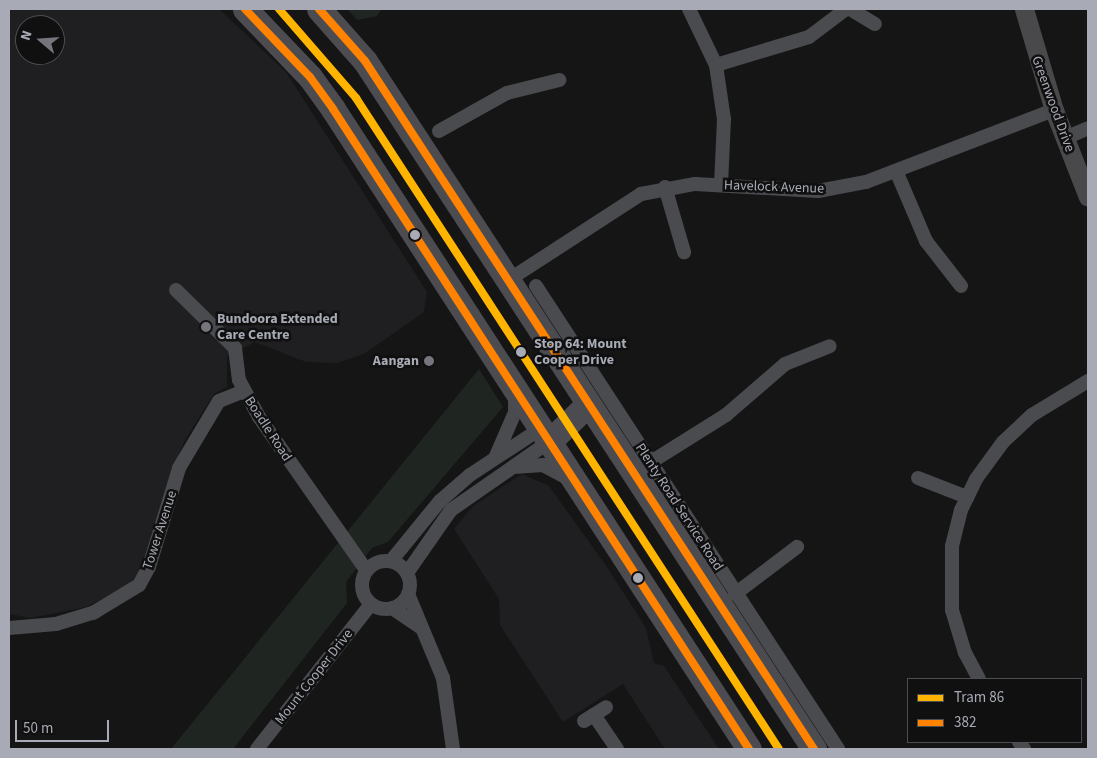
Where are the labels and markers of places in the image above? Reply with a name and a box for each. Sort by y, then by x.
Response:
unlabelled marker [410,230,420,240]
place label: Bundoora Extended Care Centre [217,311,338,344]
marker: Bundoora Extended Care Centre [199,320,213,334]
place label: Stop 64: Mount Cooper Drive [534,336,627,368]
marker: Stop 64: Mount Cooper Drive [512,343,530,361]
place label: Aangan [373,353,419,369]
marker: Aangan [423,355,435,367]
unlabelled marker [633,573,643,583]

